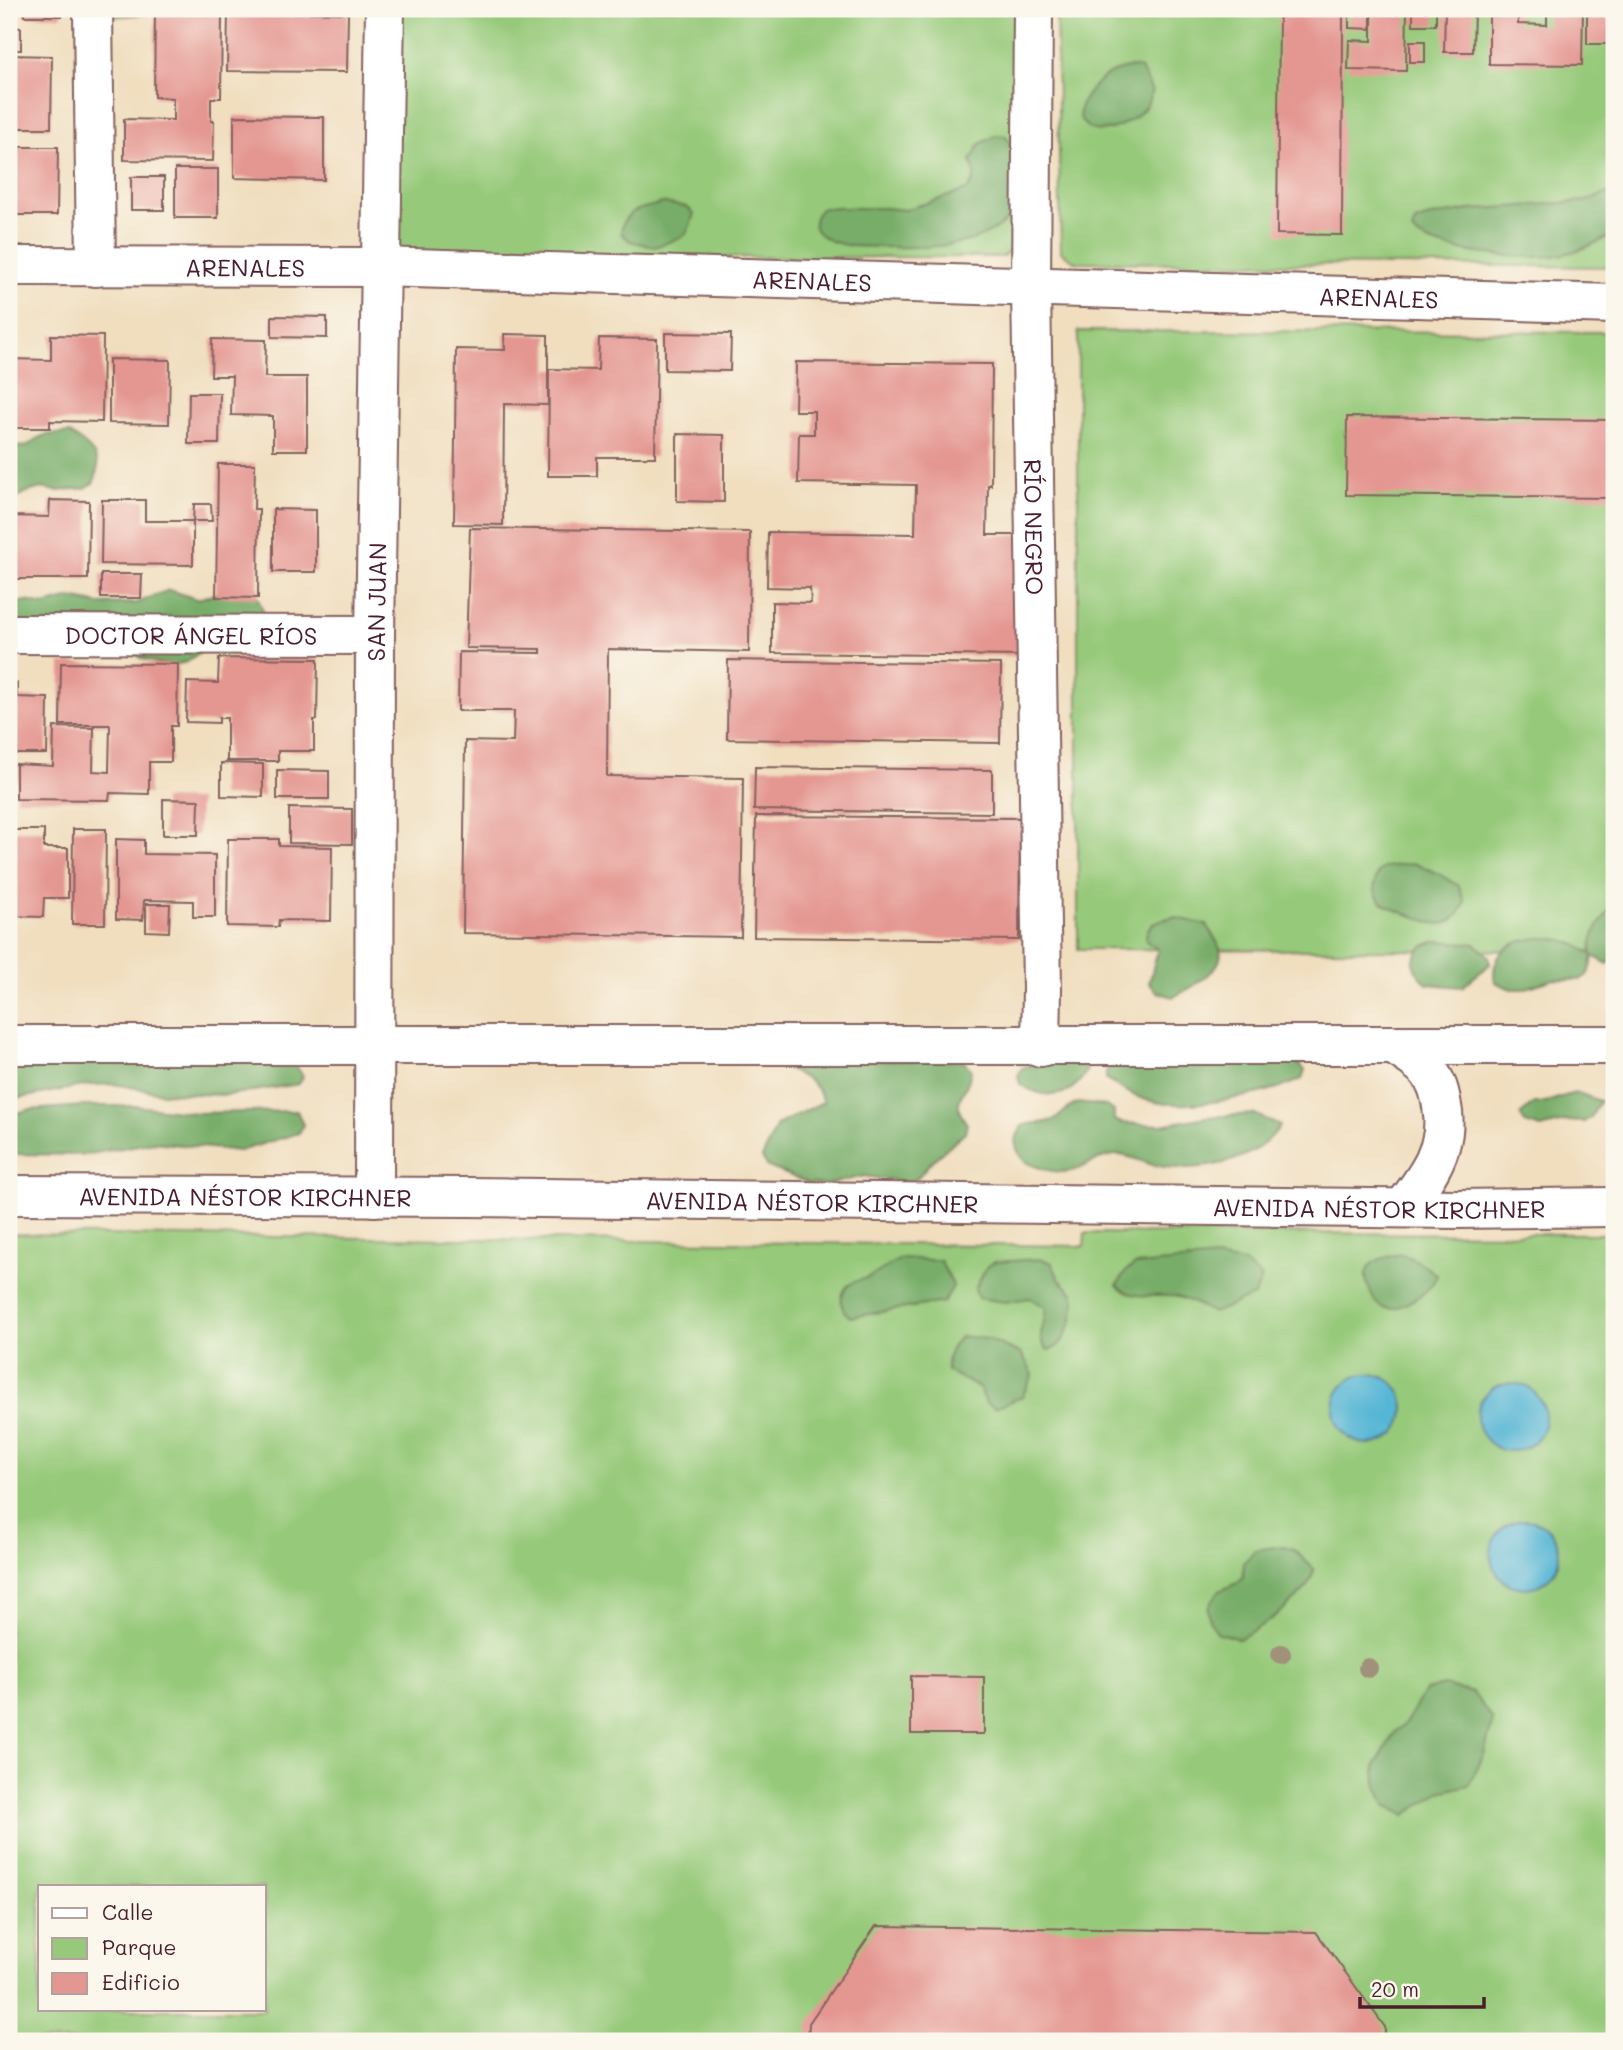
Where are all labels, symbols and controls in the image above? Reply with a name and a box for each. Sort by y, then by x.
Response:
street label: ARENALES [185,251,305,282]
street label: ARENALES [751,263,872,297]
street label: ARENALES [1318,280,1439,314]
street label: RÍO NEGRO [1018,459,1051,595]
street label: SAN JUAN [359,542,392,662]
street label: DOCTOR ÁNGEL RÍOS [65,619,317,650]
street label: AVENIDA NÉSTOR KIRCHNER [78,1180,412,1212]
street label: AVENIDA NÉSTOR KIRCHNER [645,1184,979,1219]
street label: AVENIDA NÉSTOR KIRCHNER [1212,1191,1546,1225]
legend [38,1885,266,2011]
text: Calle [102,1898,154,1925]
text: Parque [102,1933,176,1960]
scale bar [1360,1966,1485,2010]
text: Edificio [102,1968,180,1995]
text: 20 m [1371,1975,1419,2002]

